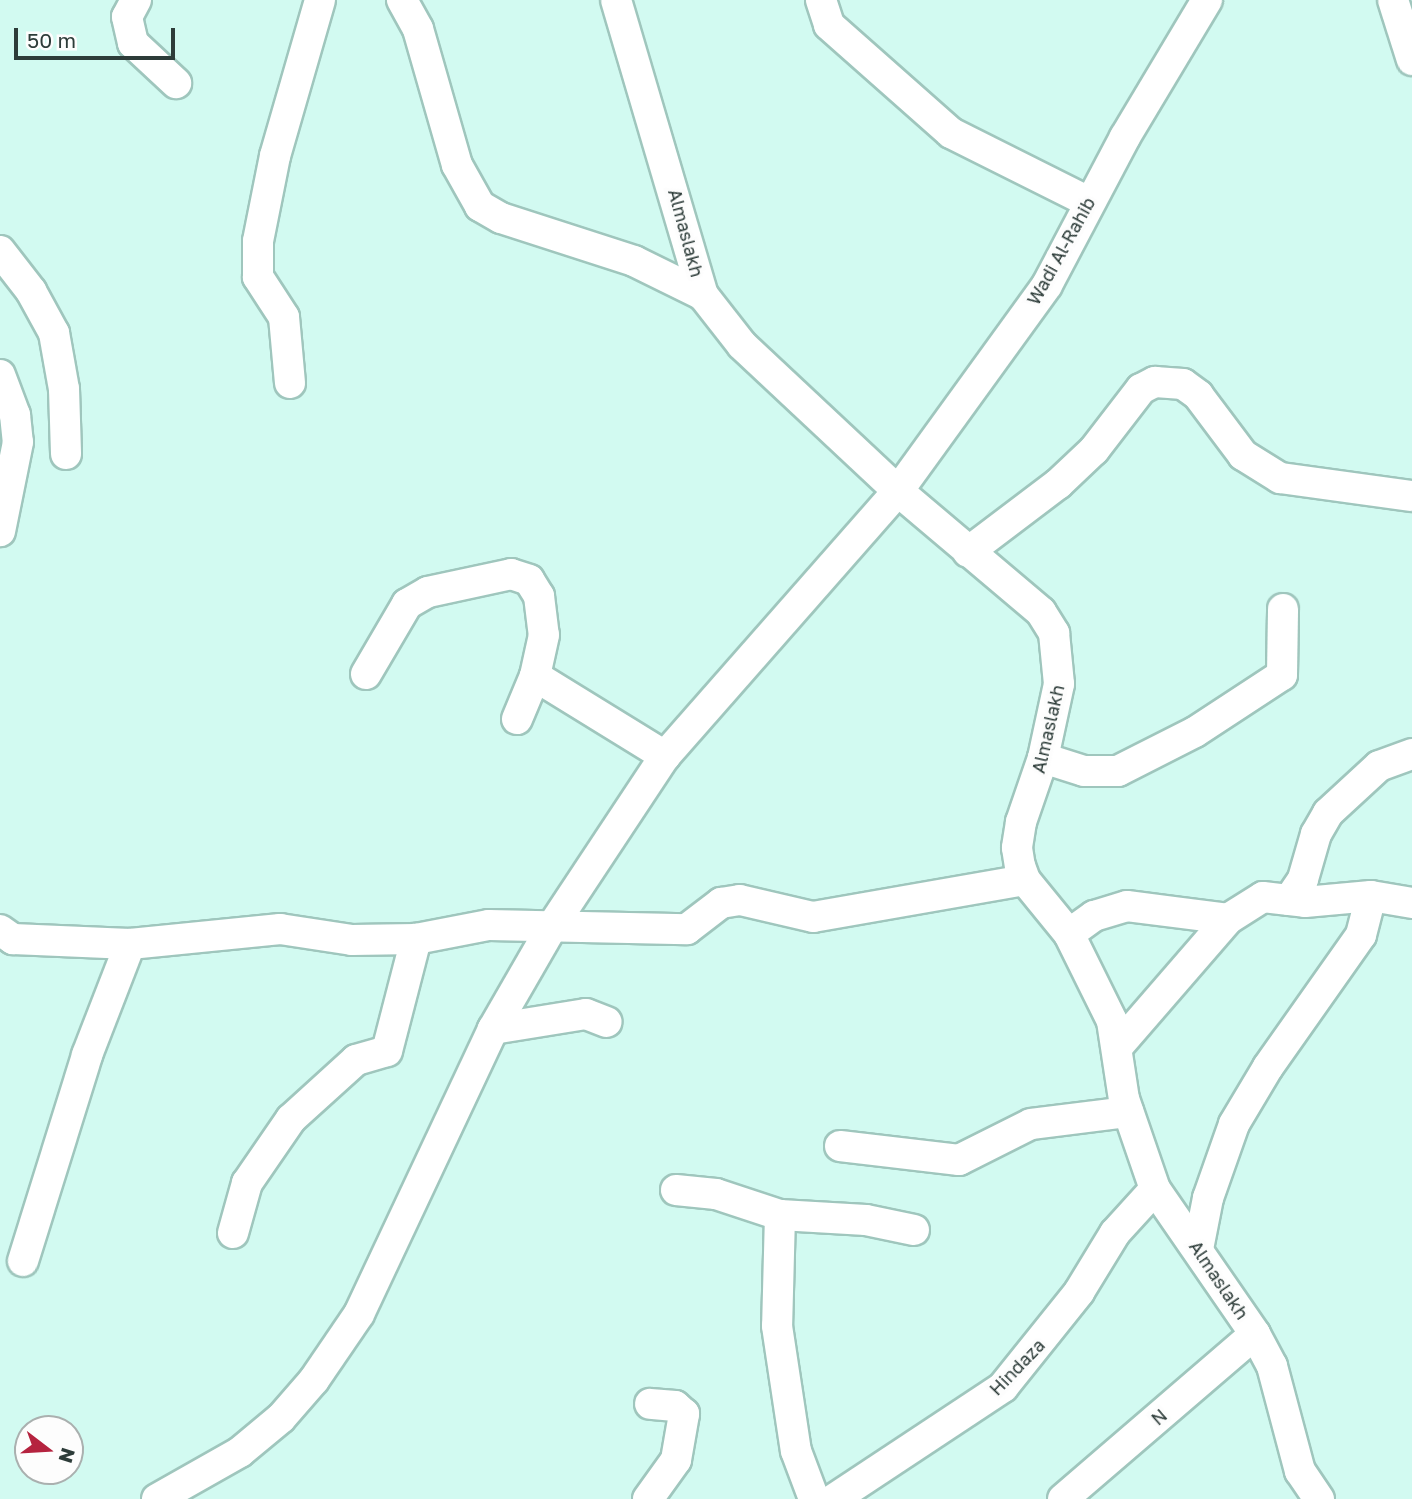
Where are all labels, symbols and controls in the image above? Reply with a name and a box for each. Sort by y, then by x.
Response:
scale bar [18,14,178,58]
text: 50 m [27,27,76,53]
street label: Almaslakh [664,187,708,279]
street label: Wadi Al-Rahib [1022,193,1100,309]
street label: Almaslakh [1027,683,1069,775]
street label: Almaslakh [1185,1237,1253,1323]
street label: Hindaza [985,1334,1049,1400]
street label: N [1147,1404,1171,1430]
north arrow [14,1415,84,1485]
text: N [55,1445,81,1466]

